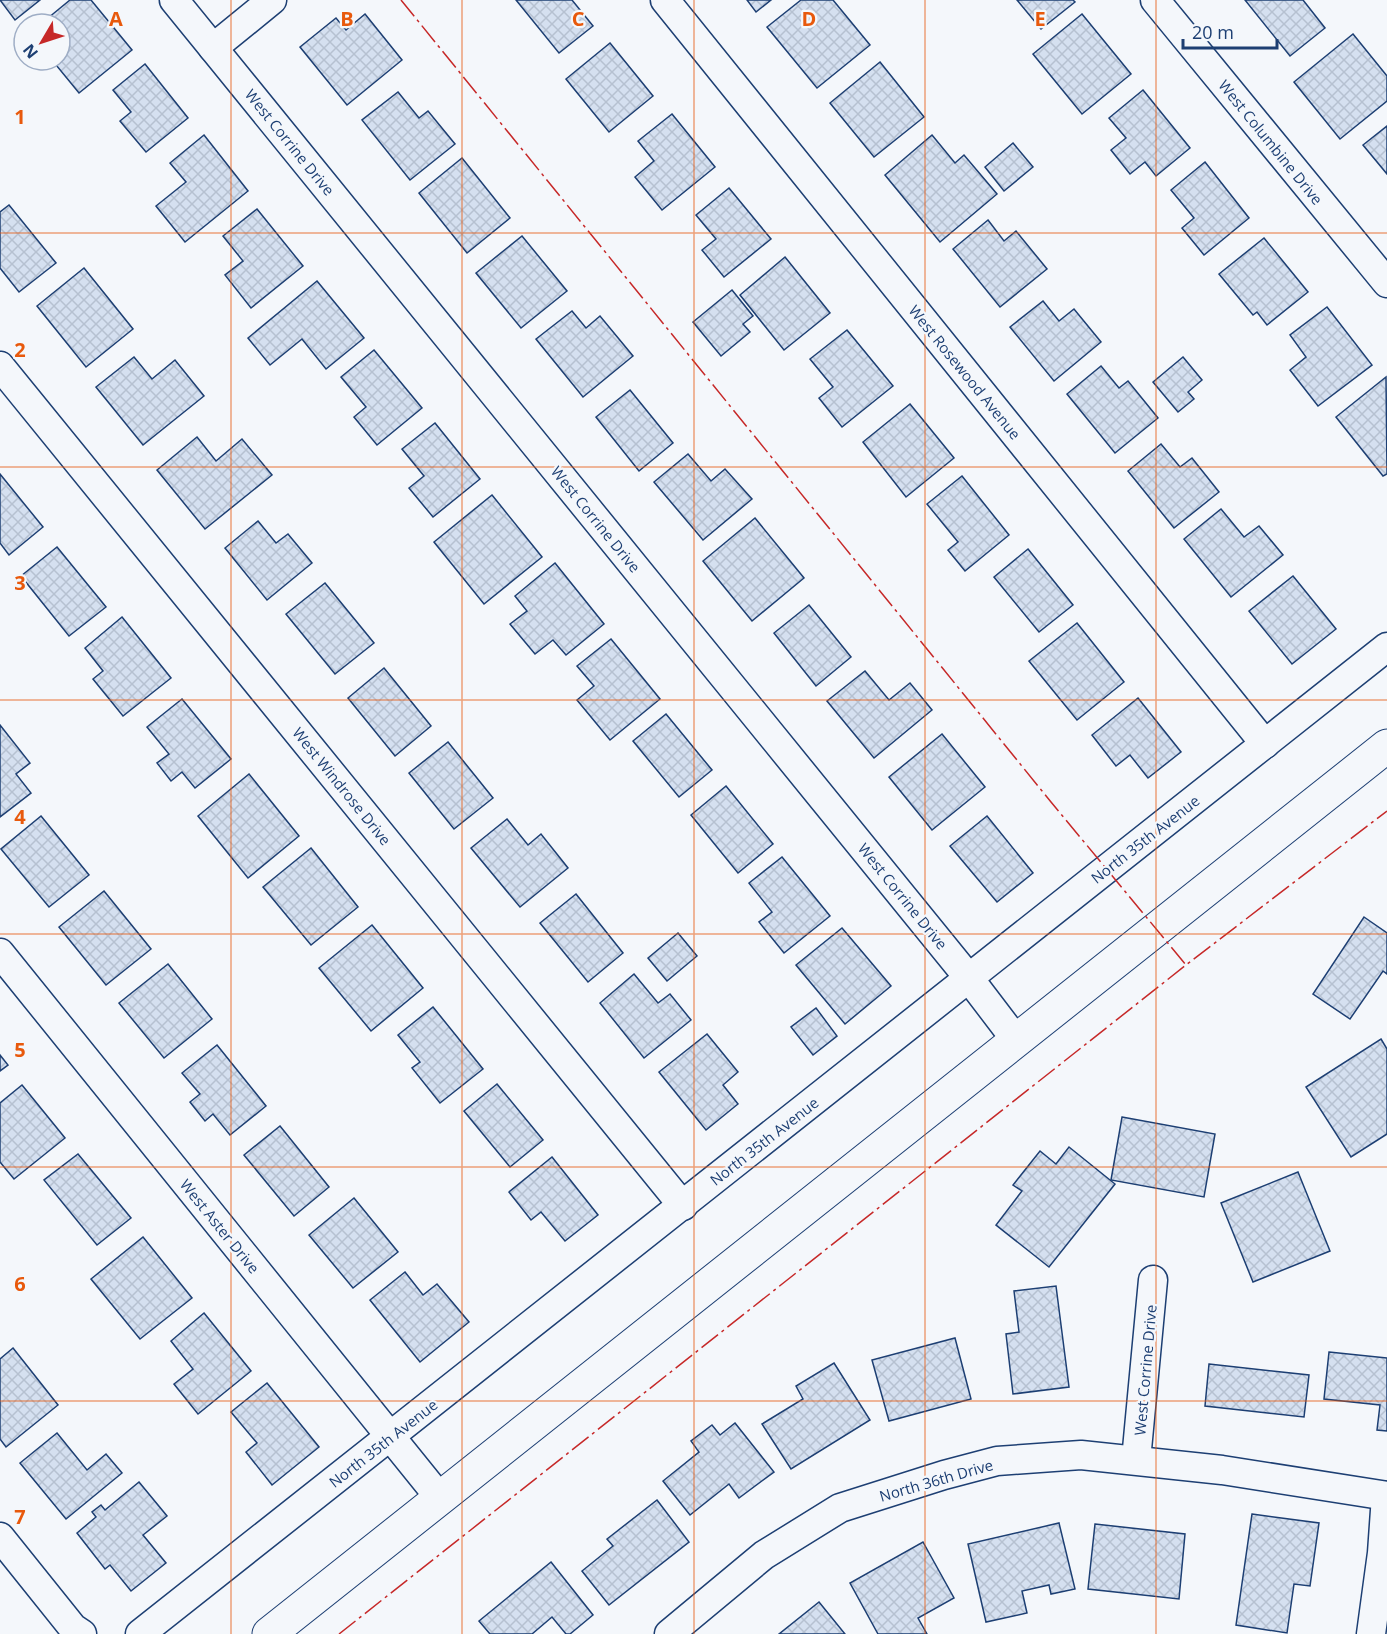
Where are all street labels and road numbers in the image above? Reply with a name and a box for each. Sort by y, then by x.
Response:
street label: West Columbine Drive [1214,75,1328,209]
street label: West Corrine Drive [241,85,339,199]
street label: West Rosewood Avenue [905,301,1025,443]
street label: West Corrine Drive [547,462,645,576]
street label: West Windrose Drive [288,723,396,849]
street label: North 35th Avenue [1087,790,1203,888]
street label: West Corrine Drive [854,839,952,953]
street label: North 35th Avenue [706,1092,822,1190]
street label: West Aster Drive [176,1175,264,1277]
street label: West Corrine Drive [1129,1304,1161,1436]
street label: North 35th Avenue [325,1394,441,1492]
street label: North 36th Drive [877,1454,995,1506]

